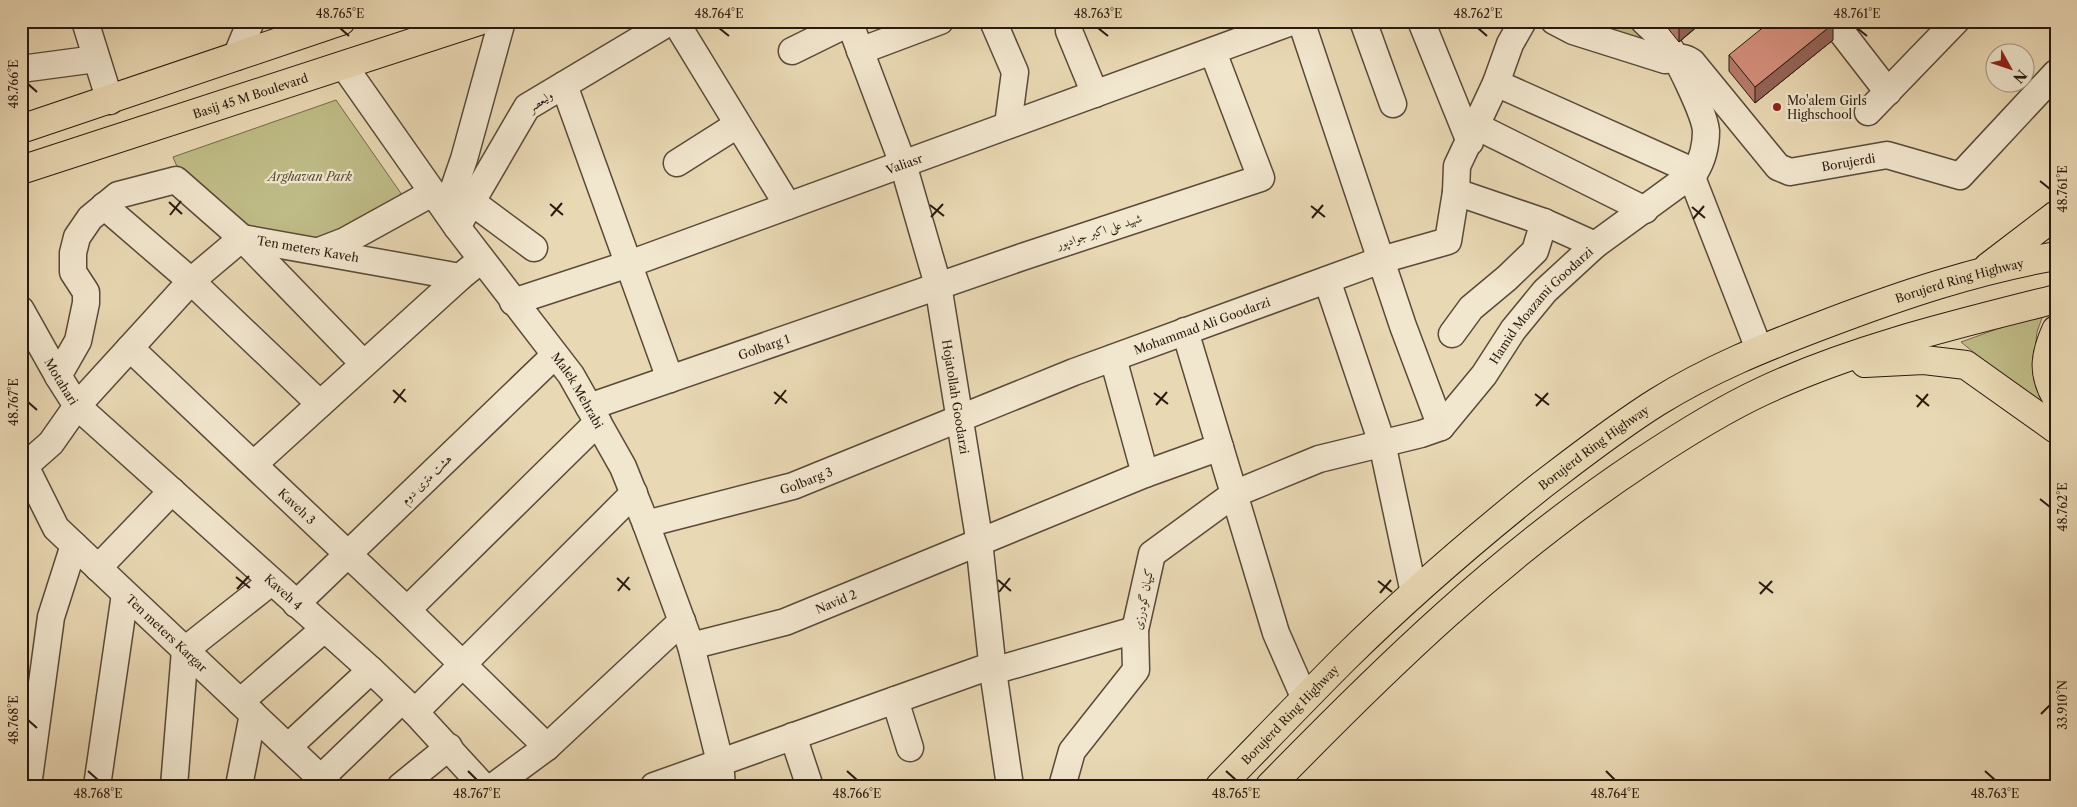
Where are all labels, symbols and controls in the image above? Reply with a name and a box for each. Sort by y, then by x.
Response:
text: 48.765°E [316,6,364,21]
text: 48.764°E [695,6,743,21]
text: 48.763°E [1074,6,1122,21]
text: 48.762°E [1454,6,1502,21]
text: 48.761°E [1834,6,1880,21]
north arrow [1984,42,2034,92]
text: 48.766°E [6,60,21,108]
text: N [2009,66,2031,87]
street label: Basij 45 M Boulevard [191,70,310,121]
street label: ولیعصر [523,87,556,117]
place label: Mo'alem Girls Highschool [1787,93,1867,122]
marker: Mo'alem Girls Highschool [1771,101,1783,113]
street label: Valiasr [883,150,924,177]
street label: Borujerdi [1820,150,1877,174]
text: 48.761°E [2055,166,2070,212]
park label: Arghavan Park [266,169,353,184]
street label: شهید علی اکبر جوادپور [1054,210,1144,254]
street label: Ten meters Kaveh [256,233,361,265]
street label: Hamid Moazami Goodarzi [1486,243,1596,367]
street label: Borujerd Ring Highway [1893,255,2025,306]
street label: Mohammad Ali Goodarzi [1131,294,1272,357]
street label: Golbarg 1 [736,331,792,362]
street label: Hojatollah Goodarzi [939,338,973,455]
street label: Malek Mehrabi [549,349,607,431]
street label: Motahari [42,355,82,408]
text: 48.767°E [6,378,21,426]
street label: Borujerd Ring Highway [1535,402,1652,493]
street label: هشت متری دوم [397,451,457,510]
street label: Golbarg 3 [778,463,835,497]
text: 48.762°E [2055,483,2070,531]
street label: Kaveh 3 [275,485,319,527]
street label: کیهان گودرزی [1130,567,1157,631]
street label: Kaveh 4 [261,571,306,612]
street label: Navid 2 [813,586,859,616]
street label: Ten meters Kargar [123,591,211,675]
street label: Borujerd Ring Highway [1238,661,1342,767]
text: 33.910°N [2055,680,2070,730]
text: 48.768°E [6,695,21,745]
text: 48.768°E [73,786,123,801]
text: 48.767°E [453,786,501,801]
text: 48.766°E [833,786,881,801]
text: 48.765°E [1212,786,1260,801]
text: 48.764°E [1591,786,1639,801]
text: 48.763°E [1971,786,2019,801]

